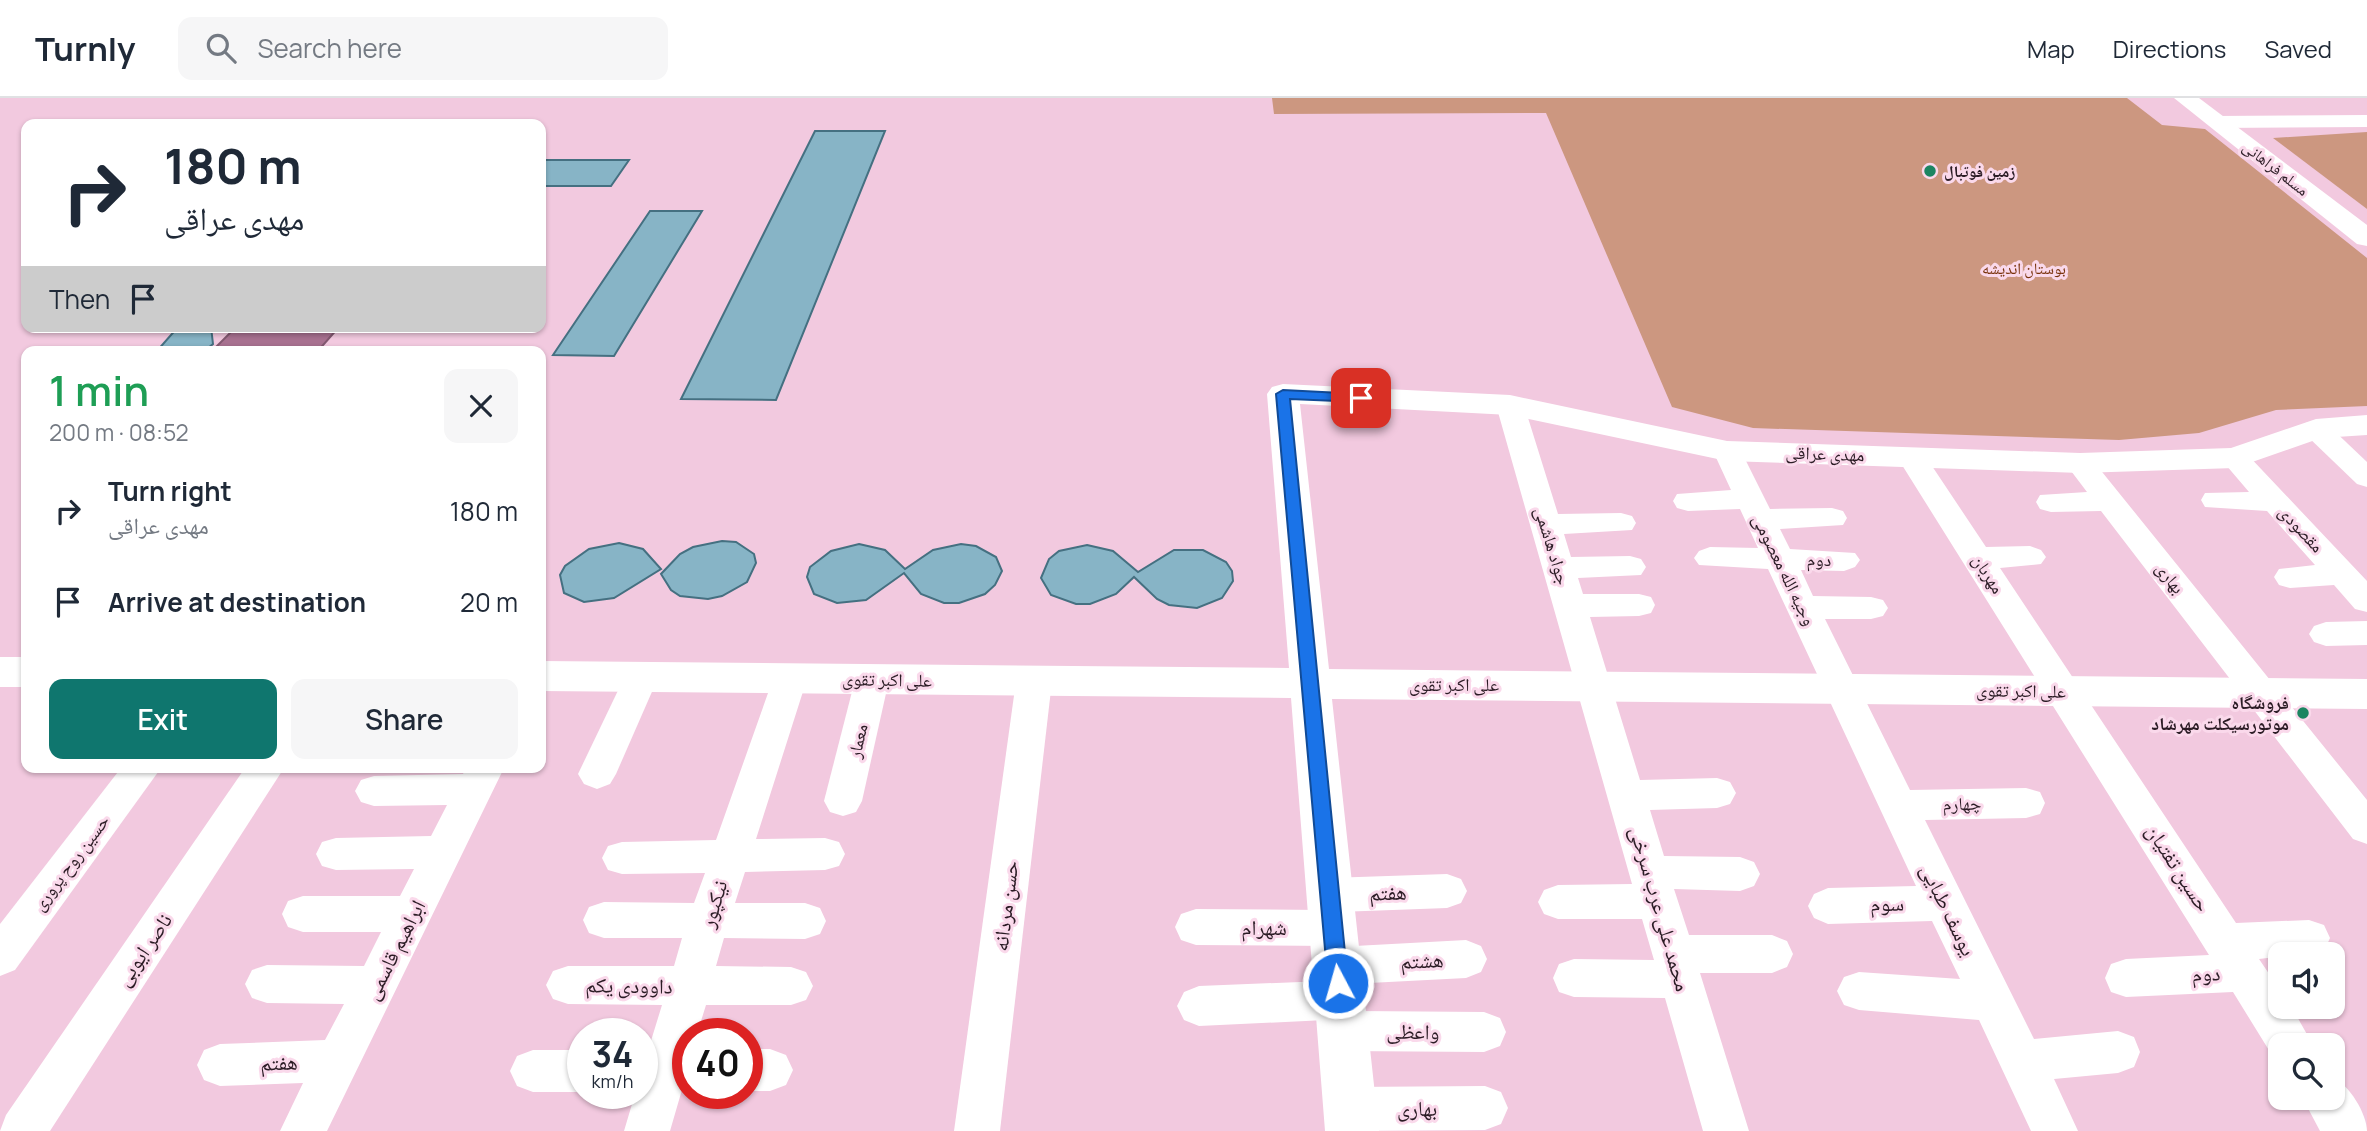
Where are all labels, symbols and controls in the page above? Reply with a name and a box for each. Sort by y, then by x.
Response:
search box [178,17,668,80]
text: Turnly [35,26,136,71]
icon: search [202,29,240,67]
text: Search here [258,30,402,66]
text: Map [2027,32,2075,65]
text: Directions [2113,32,2226,65]
text: Saved [2264,32,2332,65]
text: 180 m [164,132,302,199]
street label: مسلم فراهانی [2238,135,2314,201]
icon: right [49,147,140,238]
place label: زمین فوتبال [1944,160,2015,182]
marker: زمین فوتبال [1922,163,1938,179]
text: مهدی عراقی [164,196,304,240]
park label: بوستان اندیشه [1982,257,2066,279]
icon: arrive [124,280,162,318]
text: Then [49,281,110,317]
text: 1 min [49,361,149,419]
pin [1331,368,1391,428]
button: close [444,369,518,443]
icon: arrive [1342,379,1380,417]
text: 200 m · 08:52 [49,416,189,448]
street label: مهدی عراقی [1785,440,1865,466]
text: Turn right [108,473,232,509]
icon: right [49,492,87,530]
text: 180 m [450,493,518,529]
street label: مقصودی [2274,500,2330,557]
street label: جواد هاشمی [1530,504,1576,588]
text: مهدی عراقی [108,509,209,541]
street label: وجیه الله معصومی [1748,510,1822,629]
street label: دوم [1806,547,1832,572]
street label: مهربان [1967,549,2010,598]
street label: بهاری [2151,556,2191,598]
icon: arrive [49,583,87,621]
text: Arrive at destination [108,584,366,620]
text: 20 m [460,584,518,620]
street label: علی اکبر تقوی [842,666,932,692]
street label: علی اکبر تقوی [1409,672,1499,696]
street label: علی اکبر تقوی [1976,677,2066,703]
button: Exit [49,679,277,759]
button: Share [291,679,518,759]
place label: فروشگاه موتورسیکلت مهرشاد [2151,690,2289,735]
marker: فروشگاه موتورسیکلت مهرشاد [2295,705,2311,721]
street label: معمار [841,721,873,761]
street label: چهارم [1942,791,1982,816]
street label: حسین روح پروری [26,810,115,916]
street label: حسین تفتیان [2140,818,2218,917]
street label: محمد علی عرب سرخی [1624,823,1698,994]
street label: حسن مردانه [986,859,1024,953]
street label: یوسف طبایی [1915,859,1983,960]
street label: نیکپور [692,876,734,932]
street label: هفتم [1369,877,1407,908]
street label: سوم [1870,888,1904,919]
street label: ابراهیم قاسمی [357,895,432,1005]
street label: ناصر ایوبی [108,907,178,991]
street label: شهرام [1241,913,1287,942]
map controls [2268,942,2345,1110]
button: sound [2268,942,2345,1019]
street label: هشتم [1400,945,1444,976]
position arrow [1301,946,1375,1020]
street label: دوم [2191,958,2221,989]
street label: داوودی یکم [585,970,673,1001]
street label: واعظی [1386,1017,1440,1045]
speed limit sign: 40 [672,1018,763,1109]
text: 34 [592,1030,633,1078]
button: search [2268,1033,2345,1110]
street label: هفتم [260,1047,298,1078]
text: km/h [592,1069,633,1093]
street label: بهاری [1397,1094,1437,1122]

